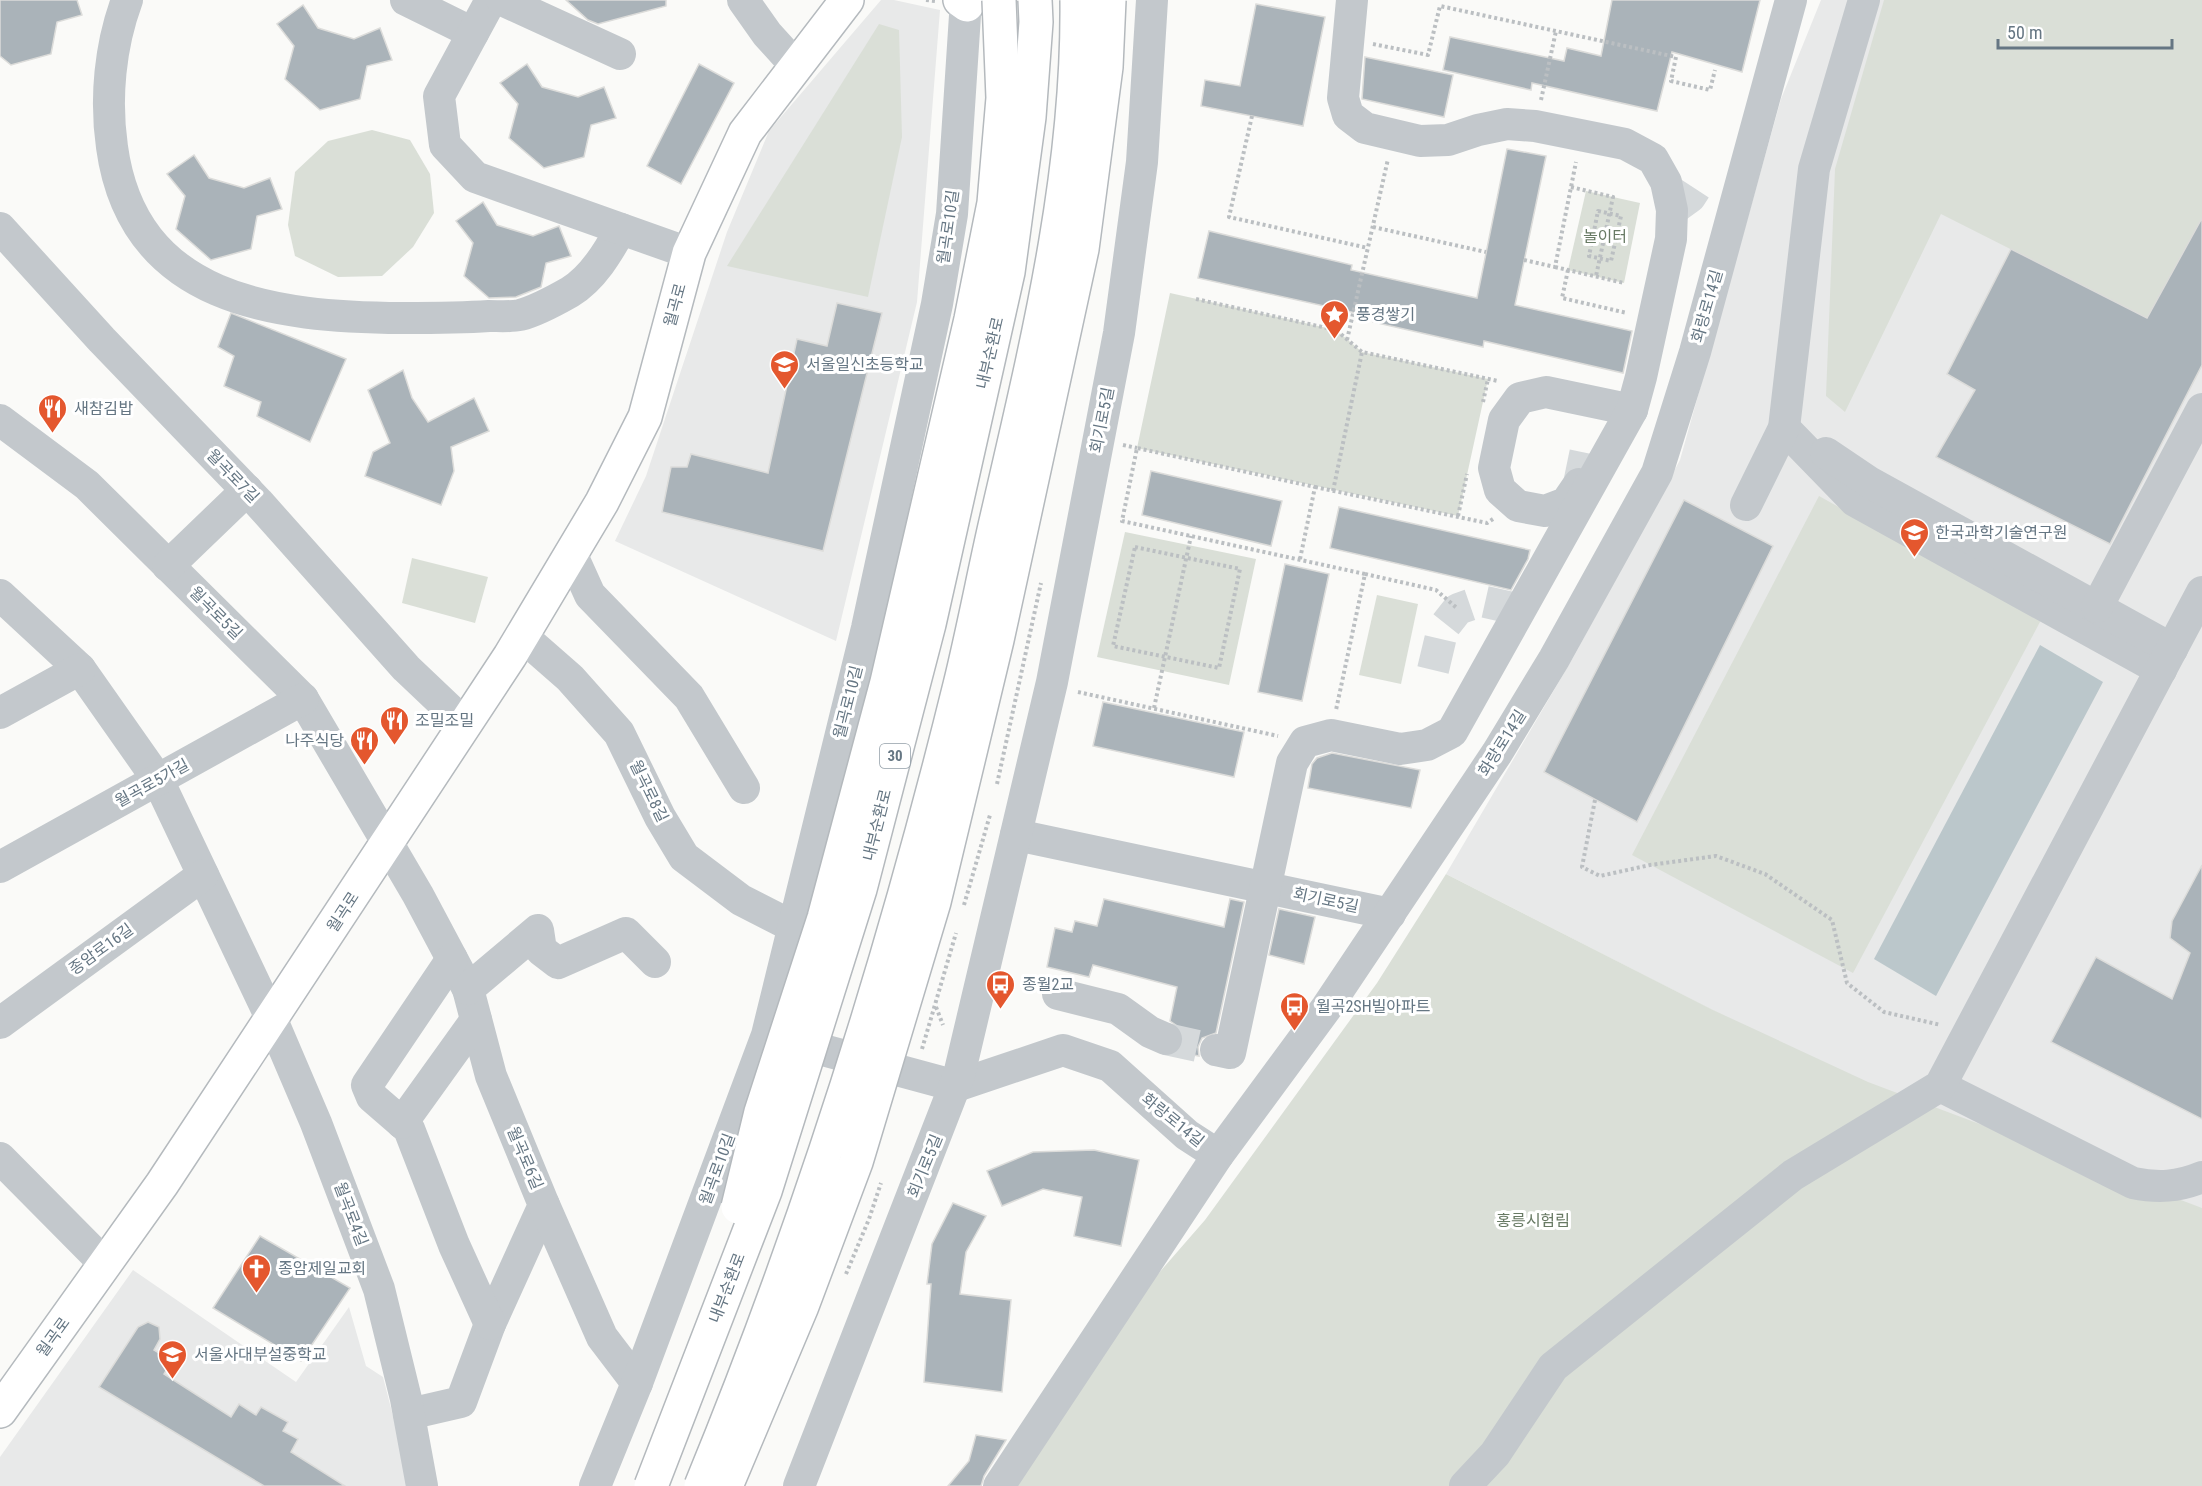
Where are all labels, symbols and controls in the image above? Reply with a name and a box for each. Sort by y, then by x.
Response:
scale bar [1998,12,2172,50]
text: 50 m [2007,22,2042,43]
street label: 월곡로10길 [933,189,963,265]
park label: 놀이터 [1583,227,1627,246]
street label: 화랑로14길 [1688,267,1726,345]
street label: 월곡로 [660,281,690,329]
place icon: 풍경쌓기 [1319,298,1351,340]
place label: 풍경쌓기 [1356,305,1415,324]
street label: 내부순환로 [972,315,1008,391]
school or university icon: 서울일신초등학교 [769,348,801,390]
place label: 서울일신초등학교 [806,355,924,374]
street label: 회기로5길 [1086,385,1118,455]
restaurant icon: 새참김밥 [37,392,69,434]
place label: 새참김밥 [74,399,133,418]
street label: 월곡로7길 [203,445,263,507]
school or university icon: 한국과학기술연구원 [1898,516,1930,558]
place label: 한국과학기술연구원 [1935,523,2067,542]
street label: 월곡로5길 [186,583,246,643]
street label: 월곡로10길 [830,663,866,741]
restaurant icon: 조밀조밀 [378,704,410,746]
street label: 화랑로14길 [1474,706,1530,780]
place label: 조밀조밀 [415,711,474,730]
restaurant icon: 나주식당 [349,724,381,766]
place label: 나주식당 [285,731,344,750]
road number: 30 [880,744,910,768]
street label: 월곡로5가길 [112,755,192,811]
street label: 월곡로8길 [626,757,672,825]
street label: 내부순환로 [859,787,895,863]
street label: 회기로5길 [1291,884,1361,916]
street label: 월곡로 [323,888,363,936]
street label: 종암로16길 [65,919,137,979]
bus stop icon: 종월2교 [985,968,1017,1010]
place label: 종월2교 [1022,975,1074,994]
bus stop icon: 월곡2SH빌아파트 [1279,990,1311,1032]
place label: 월곡2SH빌아파트 [1316,997,1430,1016]
street label: 화랑로14길 [1138,1089,1208,1151]
street label: 월곡로6길 [503,1124,547,1192]
street label: 월곡로10길 [695,1131,739,1207]
street label: 회기로5길 [904,1131,946,1201]
street label: 월곡로4길 [330,1179,372,1249]
park label: 홍릉시험림 [1496,1211,1570,1230]
street label: 내부순환로 [705,1250,749,1326]
church icon: 종암제일교회 [241,1252,273,1294]
place label: 종암제일교회 [278,1259,366,1278]
street label: 월곡로 [32,1313,74,1360]
school or university icon: 서울사대부설중학교 [157,1338,189,1380]
place label: 서울사대부설중학교 [194,1345,326,1364]

